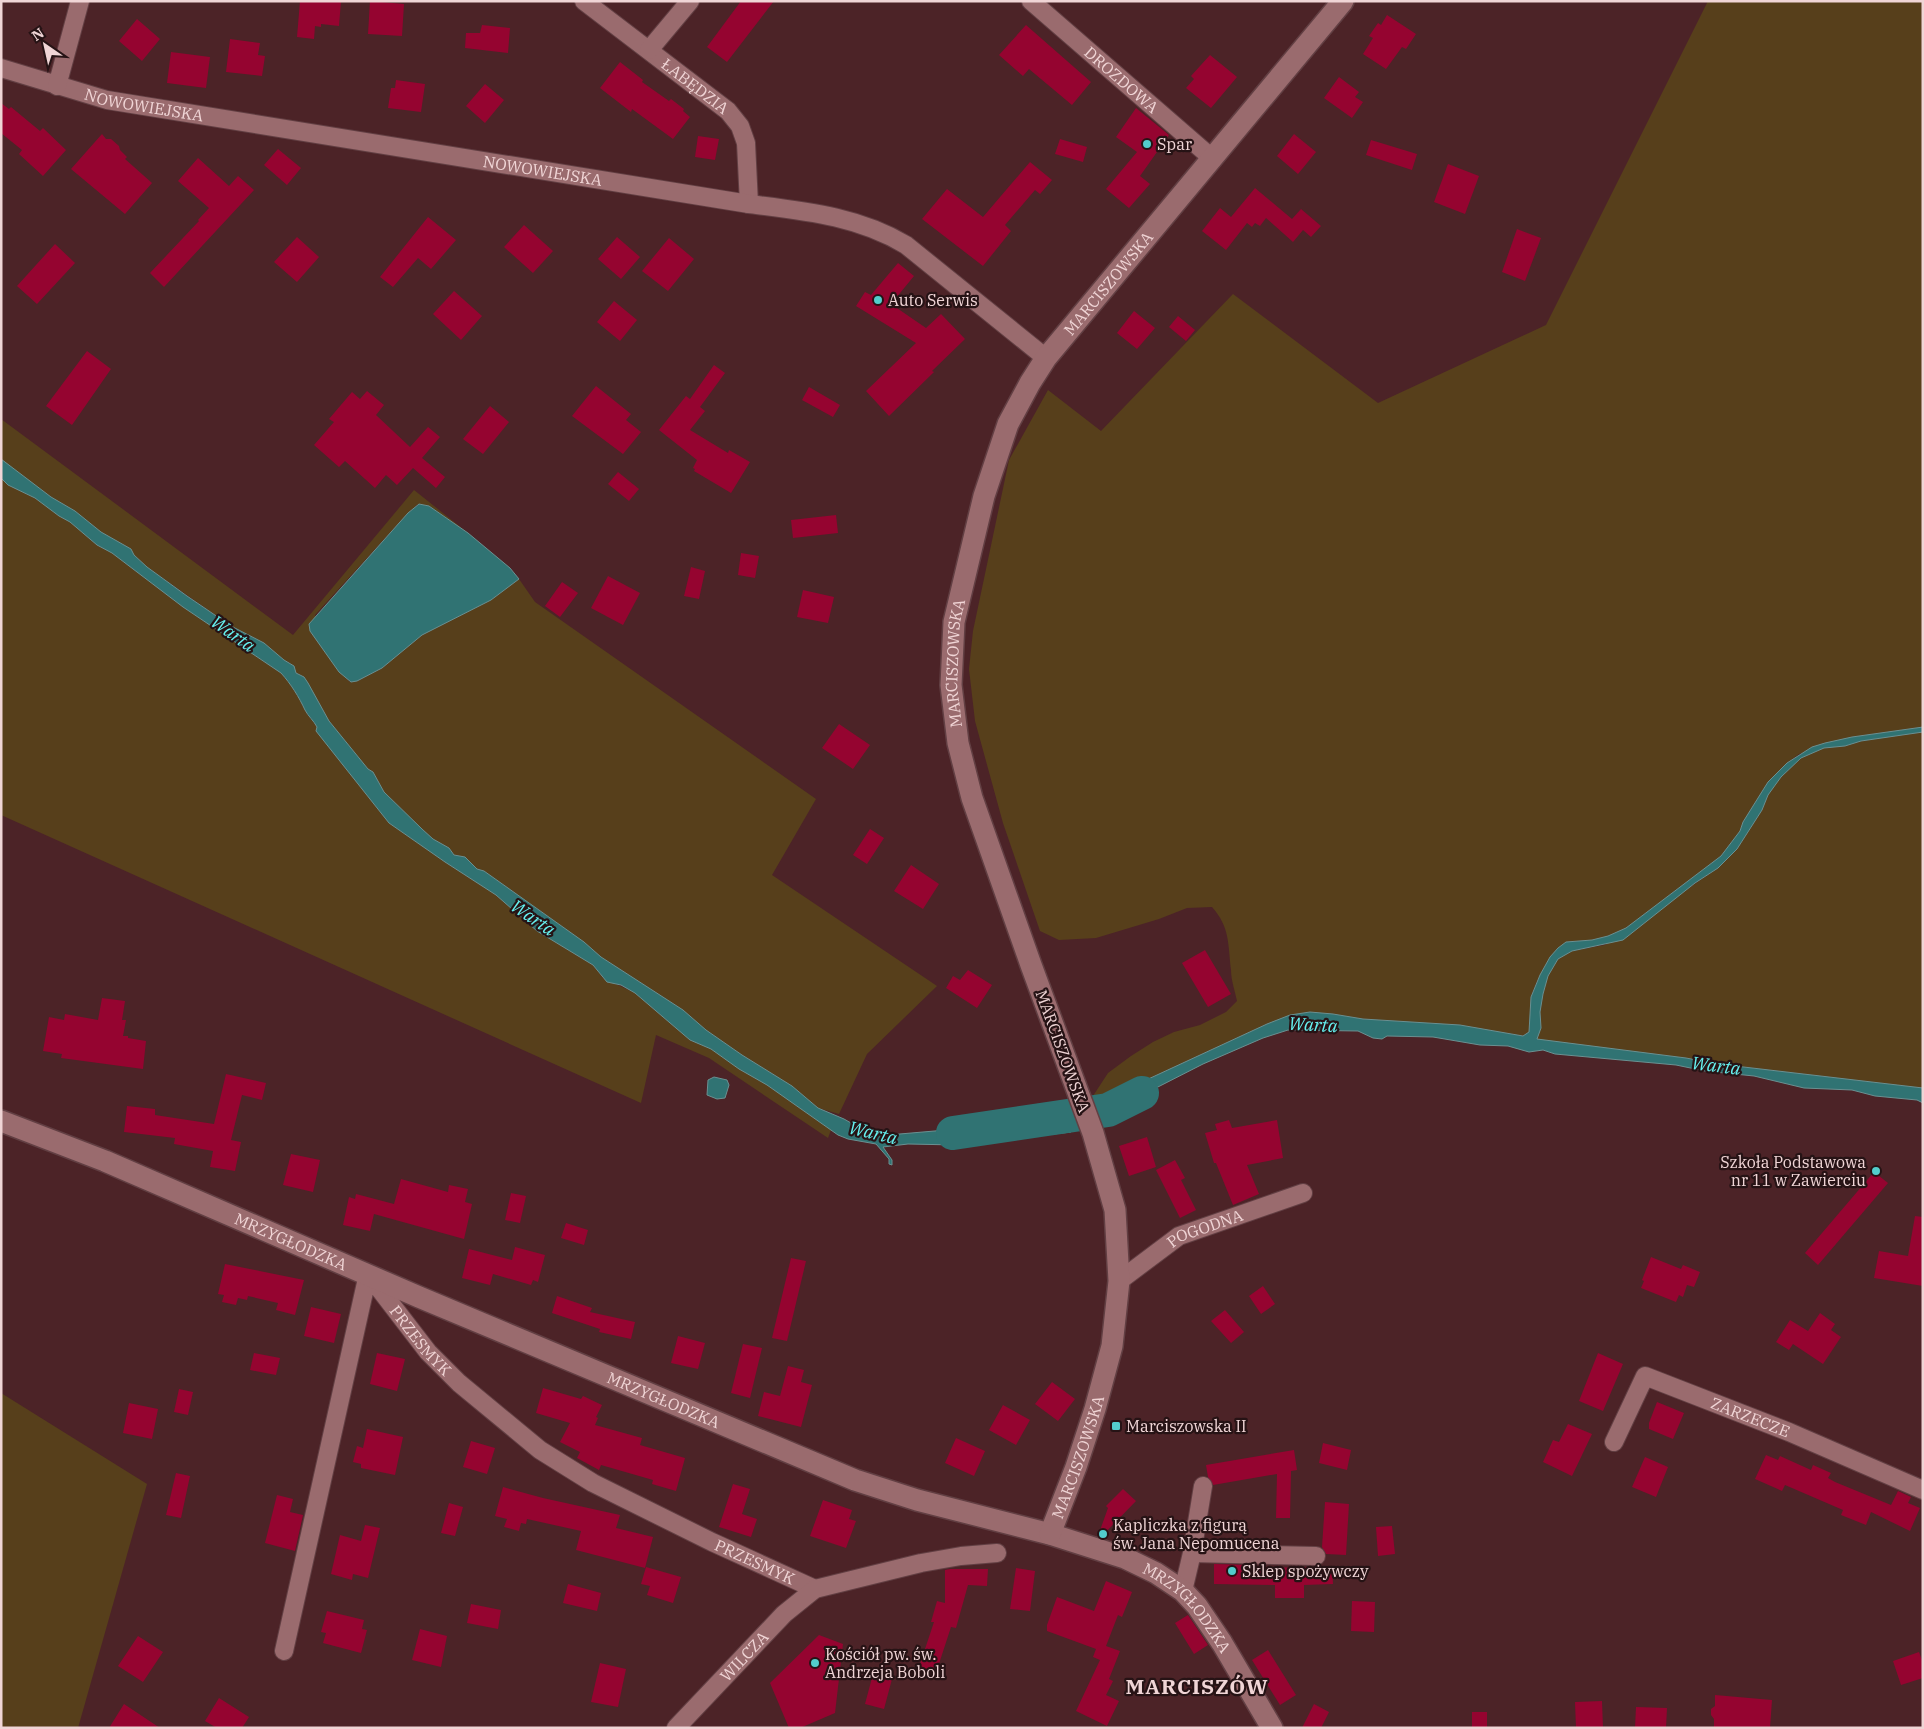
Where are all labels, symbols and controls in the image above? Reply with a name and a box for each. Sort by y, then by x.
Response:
north arrow [20,20,70,70]
text: N [28,24,47,45]
street label: DROZDOWA [1080,42,1163,117]
street label: ŁABĘDZIA [658,54,733,118]
street label: NOWOWIEJSKA [82,84,205,125]
place label: Spar [1157,134,1192,154]
marker: Spar [1141,138,1153,150]
street label: NOWOWIEJSKA [482,151,604,190]
street label: MARCISZOWSKA [1059,227,1157,339]
place label: Auto Serwis [888,290,978,310]
marker: Auto Serwis [872,294,884,306]
street label: MARCISZOWSKA [941,597,969,729]
water label: Warta [207,610,260,657]
water label: Warta [507,894,560,941]
street label: MARCISZOWSKA [1032,987,1094,1115]
water label: Warta [1288,1012,1338,1037]
water label: Warta [1690,1051,1742,1080]
water label: Warta [847,1116,900,1149]
place label: Szkoła Podstawowa nr 11 w Zawierciu [1720,1152,1866,1190]
marker: Szkoła Podstawowa nr 11 w Zawierciu [1870,1165,1882,1177]
street label: POGODNA [1163,1205,1245,1252]
street label: MRZYGŁODZKA [232,1208,350,1275]
street label: PRZESMYK [386,1301,456,1380]
street label: MRZYGŁODZKA [604,1367,723,1432]
street label: MARCISZOWSKA [1047,1393,1108,1521]
street label: ZARZECZE [1708,1393,1793,1441]
place label: Marciszowska II [1126,1416,1247,1436]
marker: Marciszowska II [1110,1420,1122,1432]
place label: Kapliczka z figurą św. Jana Nepomucena [1113,1515,1280,1553]
marker: Kapliczka z figurą św. Jana Nepomucena [1097,1528,1109,1540]
street label: PRZESMYK [712,1535,798,1589]
street label: MRZYGŁODZKA [1140,1558,1235,1656]
place label: Sklep spożywczy [1242,1561,1369,1581]
marker: Sklep spożywczy [1226,1565,1238,1577]
street label: WILCZA [716,1627,773,1685]
place label: Kościół pw. św. Andrzeja Boboli [825,1644,945,1682]
marker: Kościół pw. św. Andrzeja Boboli [809,1657,821,1669]
district label: MARCISZÓW [1126,1672,1268,1700]

